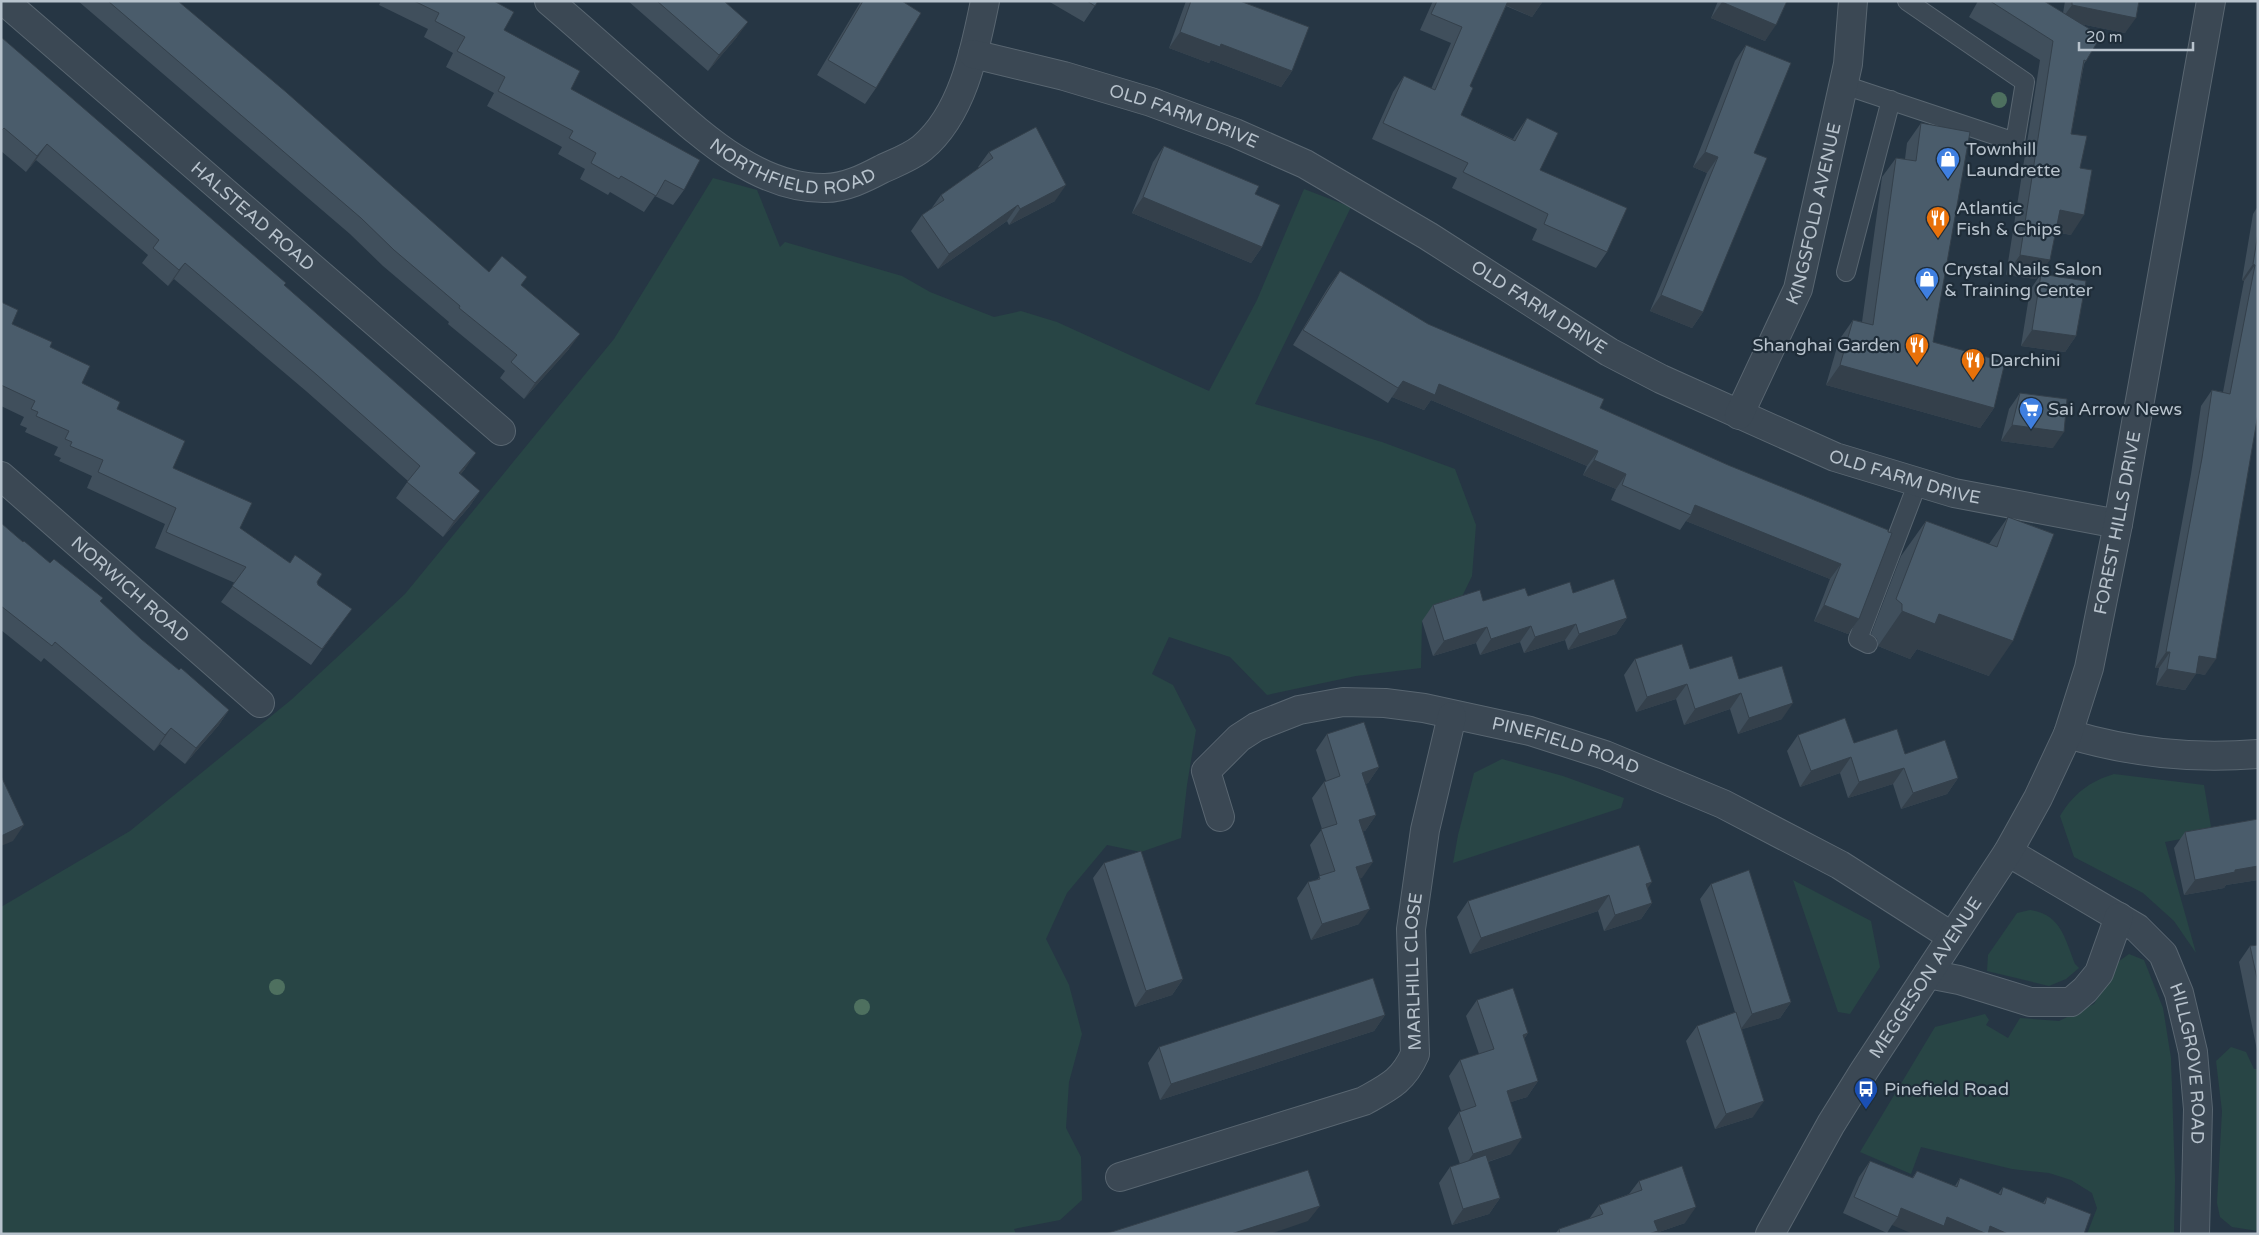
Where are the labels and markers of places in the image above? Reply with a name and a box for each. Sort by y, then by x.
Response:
place label: Townhill Laundrette [1966,138,2060,181]
shop icon: Townhill Laundrette [1935,146,1961,180]
place label: Atlantic Fish & Chips [1956,197,2061,240]
restaurant icon: Atlantic Fish & Chips [1925,205,1951,239]
place label: Crystal Nails Salon & Training Center [1944,258,2102,301]
shop icon: Crystal Nails Salon & Training Center [1914,266,1940,300]
restaurant icon: Shanghai Garden [1904,332,1930,366]
place label: Shanghai Garden [1753,334,1900,356]
restaurant icon: Darchini [1960,347,1986,381]
place label: Darchini [1990,349,2061,371]
supermarket icon: Sai Arrow News [2018,396,2044,430]
place label: Sai Arrow News [2048,398,2182,420]
bus stop icon: Pinefield Road [1853,1076,1879,1110]
place label: Pinefield Road [1884,1078,2009,1100]

